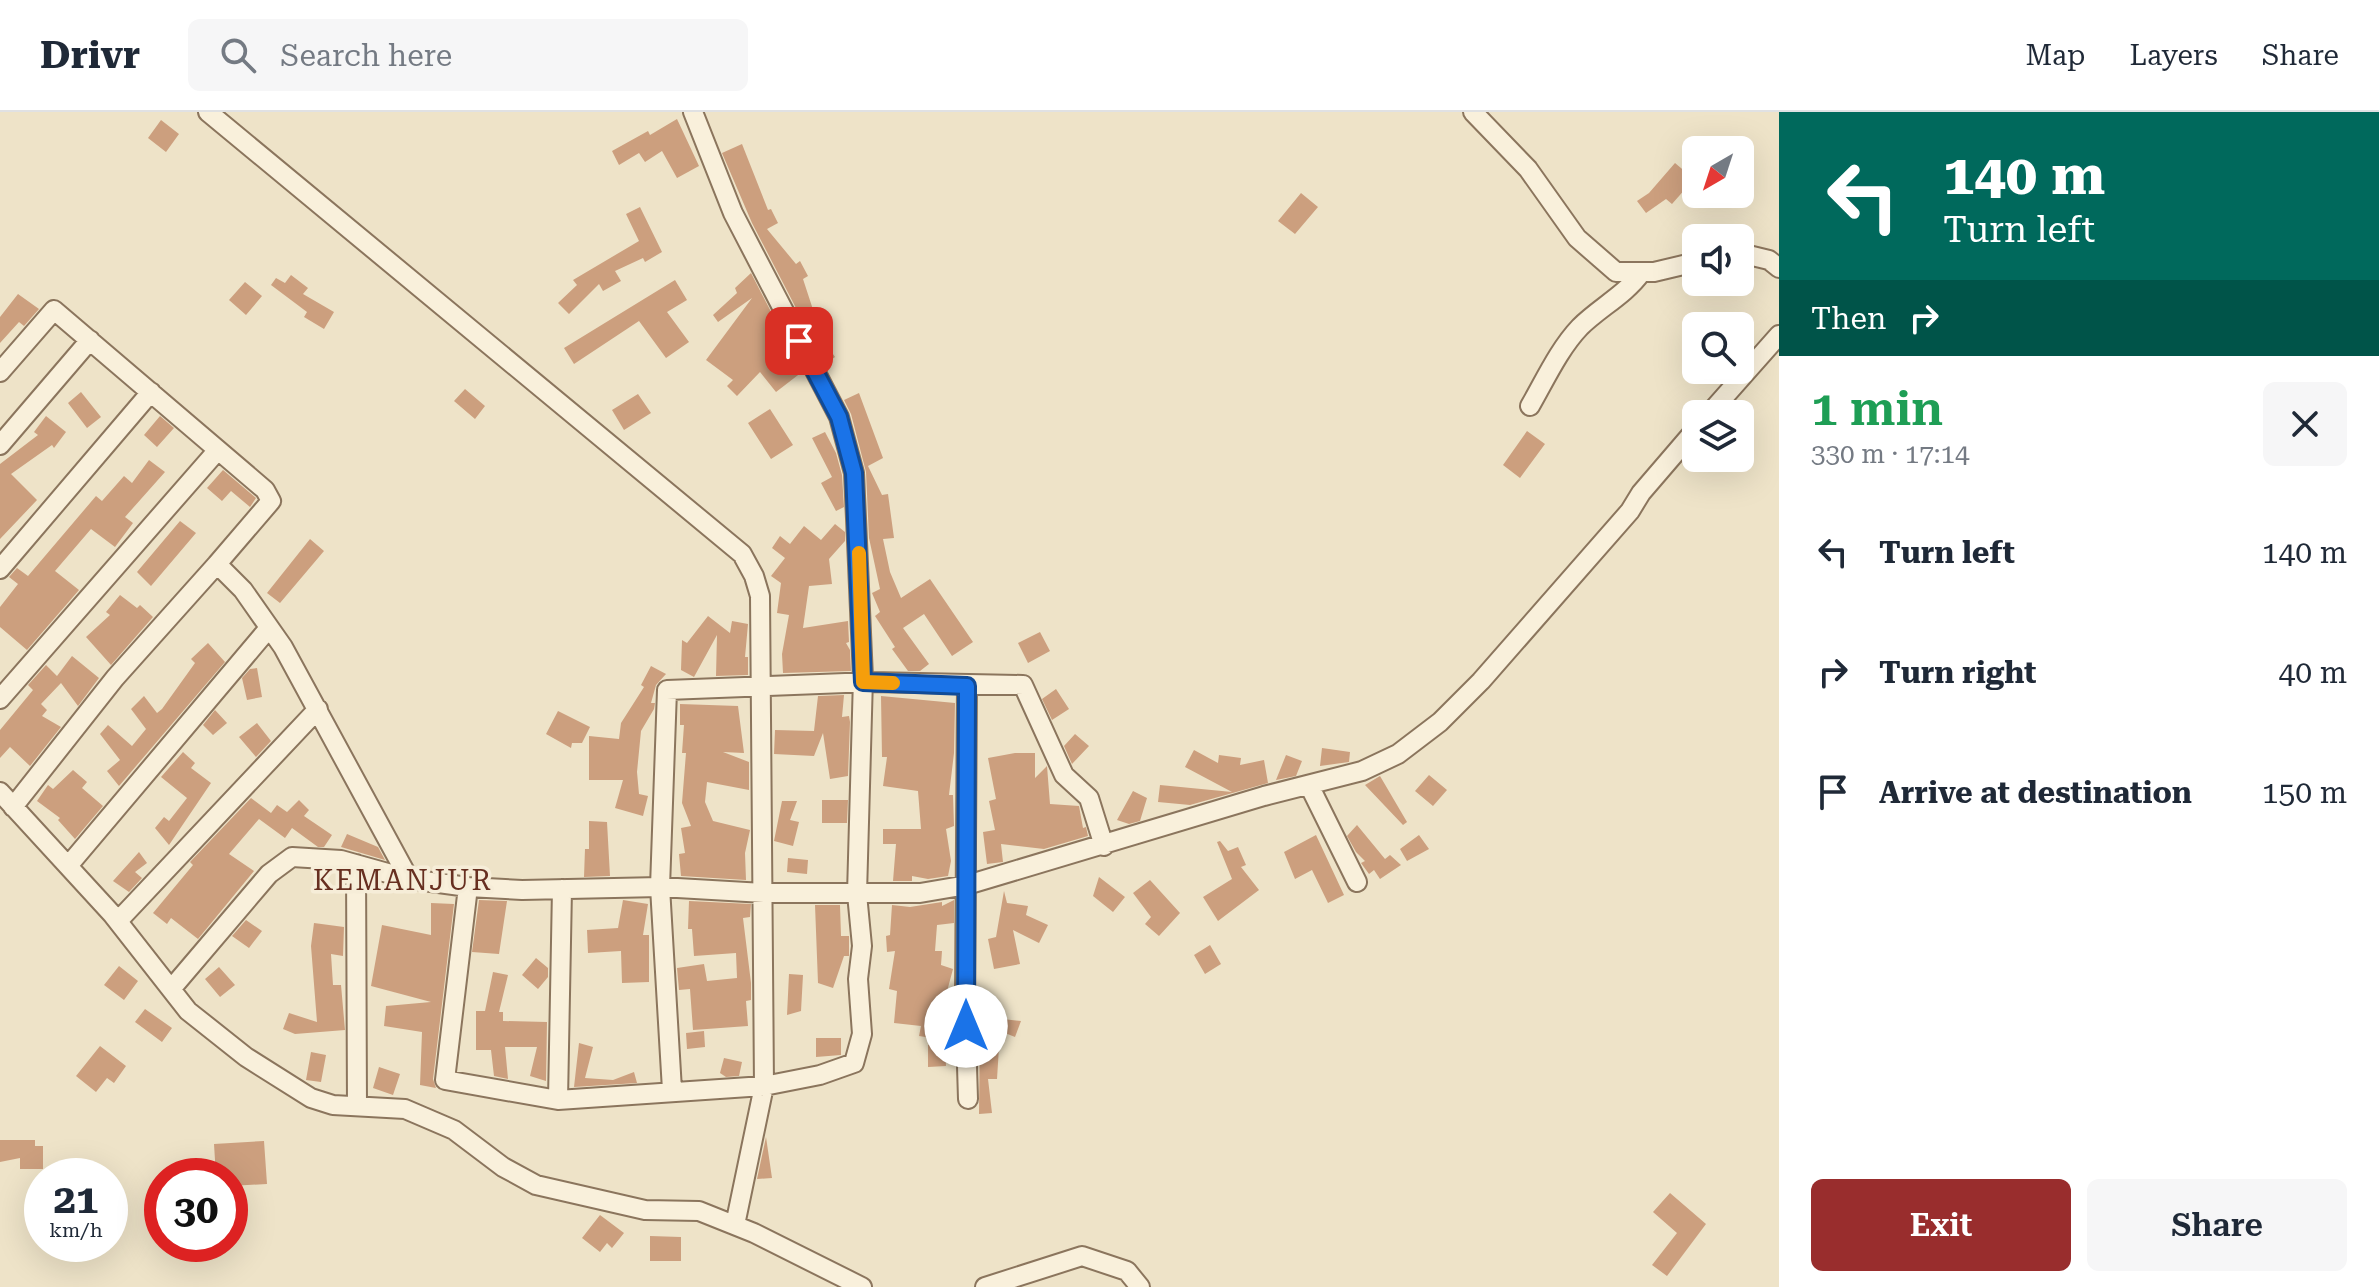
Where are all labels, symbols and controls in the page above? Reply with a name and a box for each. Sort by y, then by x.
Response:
search box [188,19,748,91]
text: Drivr [40,33,140,77]
icon: search [216,33,260,77]
text: Search here [280,38,452,73]
text: Map [2026,39,2085,72]
text: Layers [2129,39,2218,72]
text: Share [2262,39,2339,72]
north arrow [1682,136,1754,208]
map controls [1682,136,1754,472]
text: 140 m [1943,142,2105,208]
icon: left [1811,144,1915,248]
text: Turn left [1943,209,2095,251]
button: sound [1682,224,1754,296]
icon: right [1902,296,1946,340]
text: Then [1811,301,1886,336]
pin [765,307,833,375]
button: search [1682,312,1754,384]
icon: arrive [777,319,821,363]
text: 1 min [1811,381,1943,437]
button: close [2263,382,2347,466]
button: layers [1682,400,1754,472]
text: 330 m · 17:14 [1811,439,1970,469]
icon: left [1811,530,1855,574]
text: Turn left [1879,535,2015,570]
text: 140 m [2262,535,2347,570]
icon: right [1811,650,1855,694]
text: Turn right [1879,655,2036,690]
text: 40 m [2278,655,2347,690]
icon: arrive [1811,770,1855,814]
text: Arrive at destination [1879,775,2192,810]
text: 150 m [2262,775,2347,810]
district label: KEMANJUR [313,864,493,897]
position arrow [924,984,1008,1068]
speed limit sign: 30 [144,1158,248,1262]
text: 21 [54,1176,98,1223]
button: Exit [1811,1179,2071,1271]
button: Share [2087,1179,2347,1271]
text: km/h [49,1218,103,1242]

